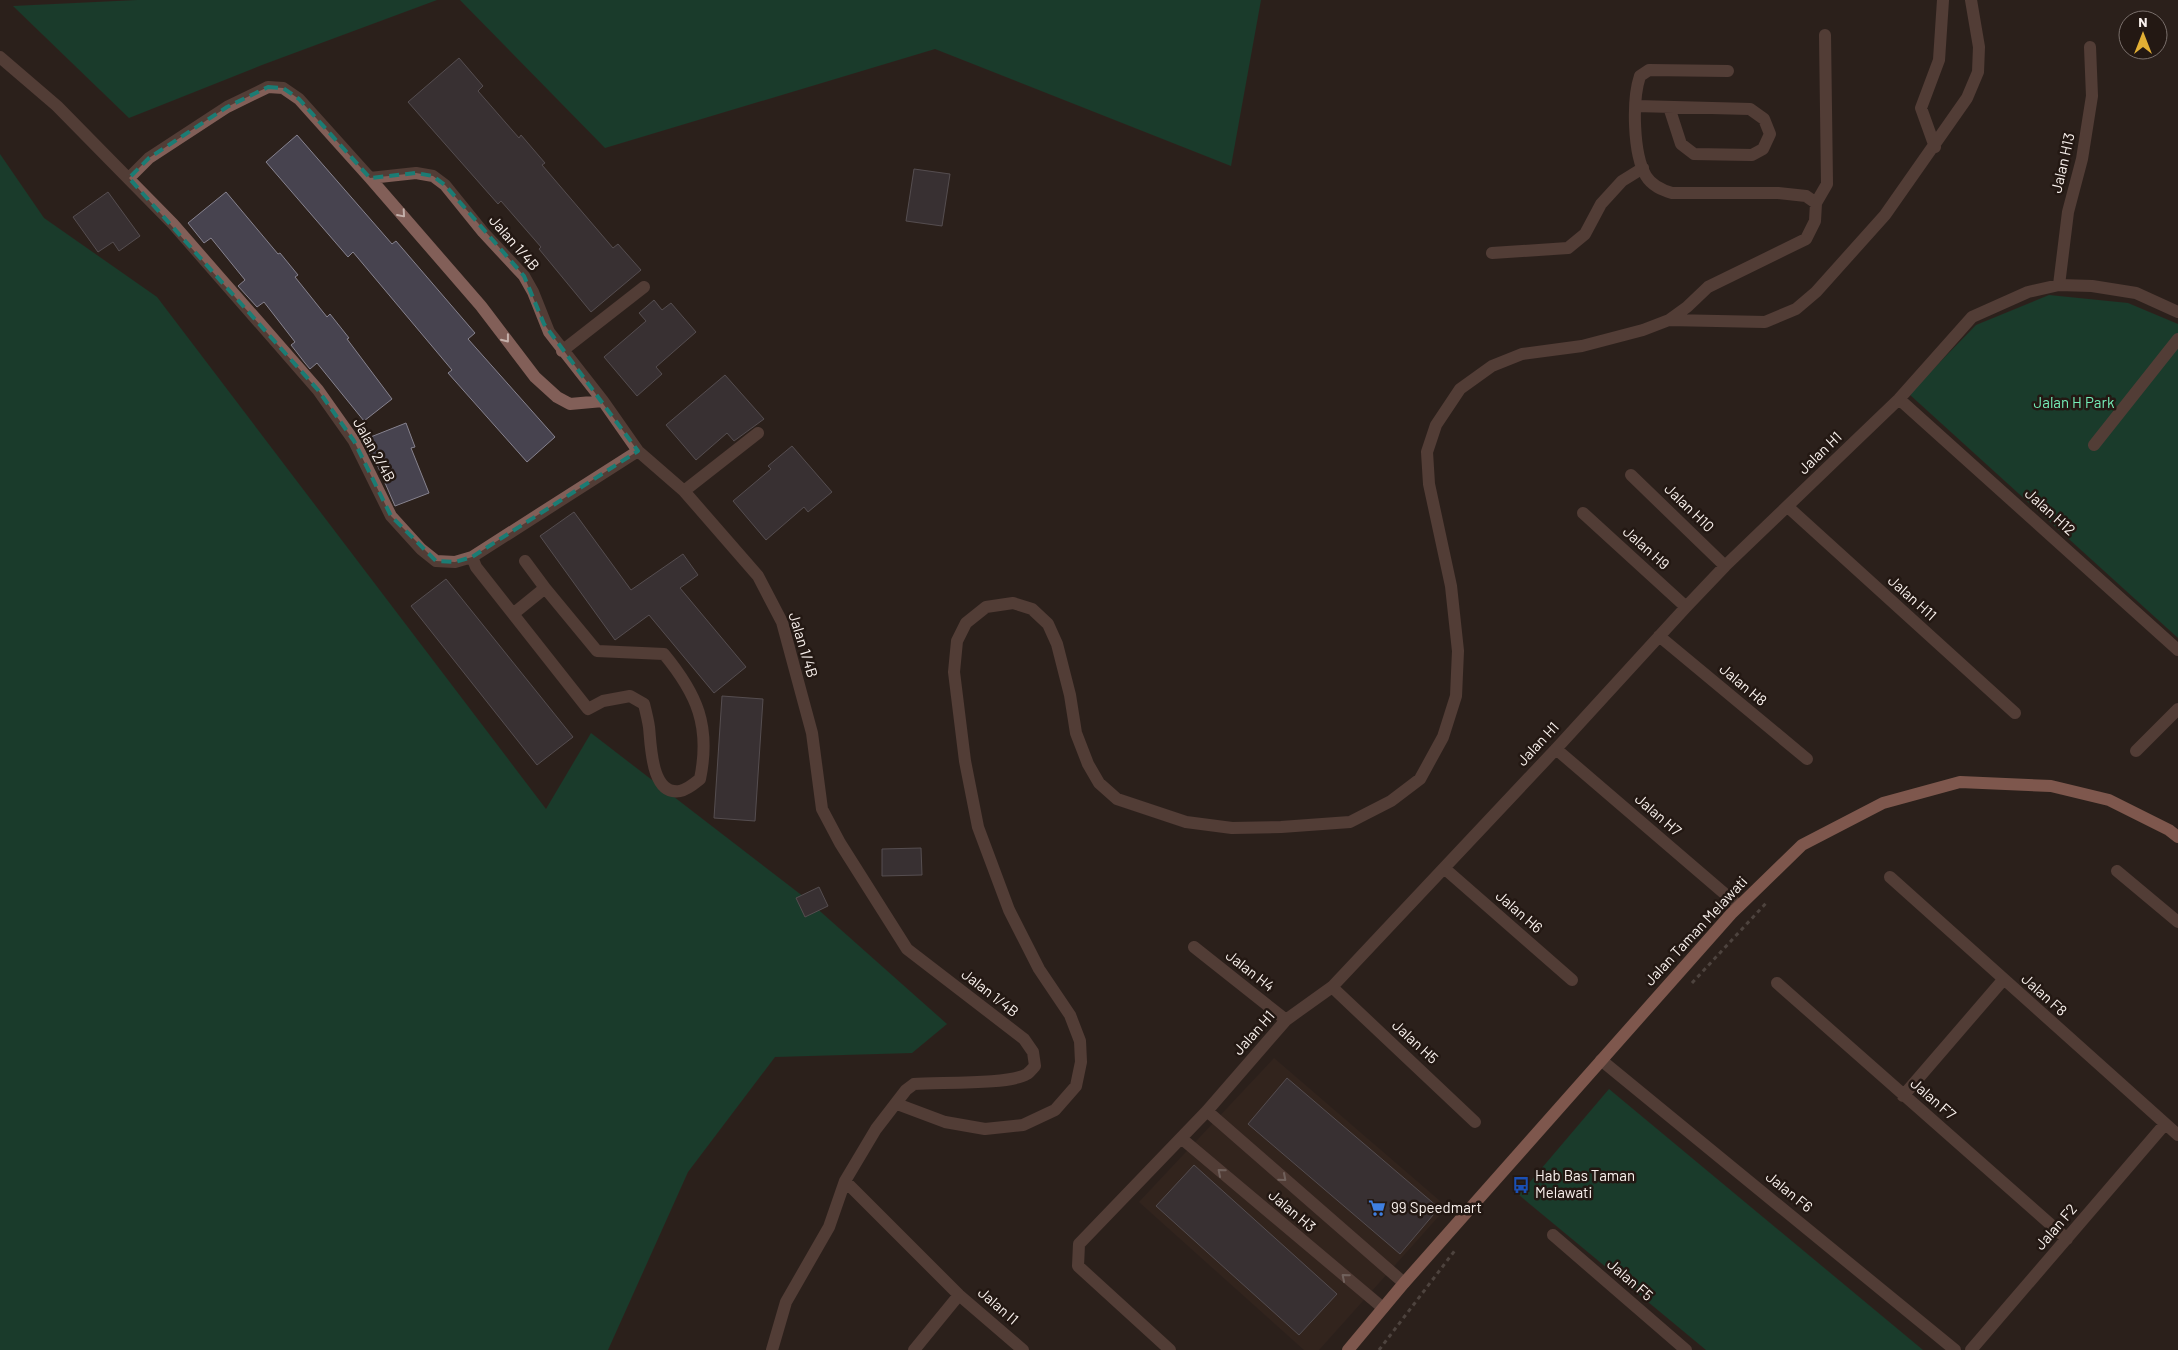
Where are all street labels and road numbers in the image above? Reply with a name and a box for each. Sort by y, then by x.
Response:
street label: Jalan H13 [2046,131,2078,195]
street label: Jalan 1/4B [486,211,544,274]
street label: Jalan 2/4B [350,414,400,485]
street label: Jalan H1 [1794,427,1845,477]
street label: Jalan H10 [1661,479,1718,535]
street label: Jalan H12 [2022,484,2080,539]
street label: Jalan H9 [1620,522,1674,573]
street label: Jalan H11 [1885,571,1941,624]
street label: Jalan 1/4B [785,610,822,680]
street label: Jalan H8 [1716,659,1771,709]
street label: Jalan H1 [1512,718,1562,769]
street label: Jalan H7 [1632,789,1685,839]
street label: Jalan Taman Melawati [1640,872,1751,989]
street label: Jalan H6 [1493,886,1547,936]
street label: Jalan H4 [1223,946,1278,995]
street label: Jalan 1/4B [958,964,1023,1020]
street label: Jalan F8 [2018,969,2071,1019]
street label: Jalan H1 [1229,1006,1278,1058]
street label: Jalan H5 [1389,1016,1442,1067]
street label: Jalan F7 [1907,1074,1960,1123]
street label: Jalan F6 [1763,1167,1817,1215]
street label: Jalan H3 [1265,1185,1320,1235]
street label: Jalan F2 [2030,1200,2080,1253]
street label: Jalan F5 [1604,1254,1657,1304]
street label: Jalan I1 [975,1283,1023,1328]

